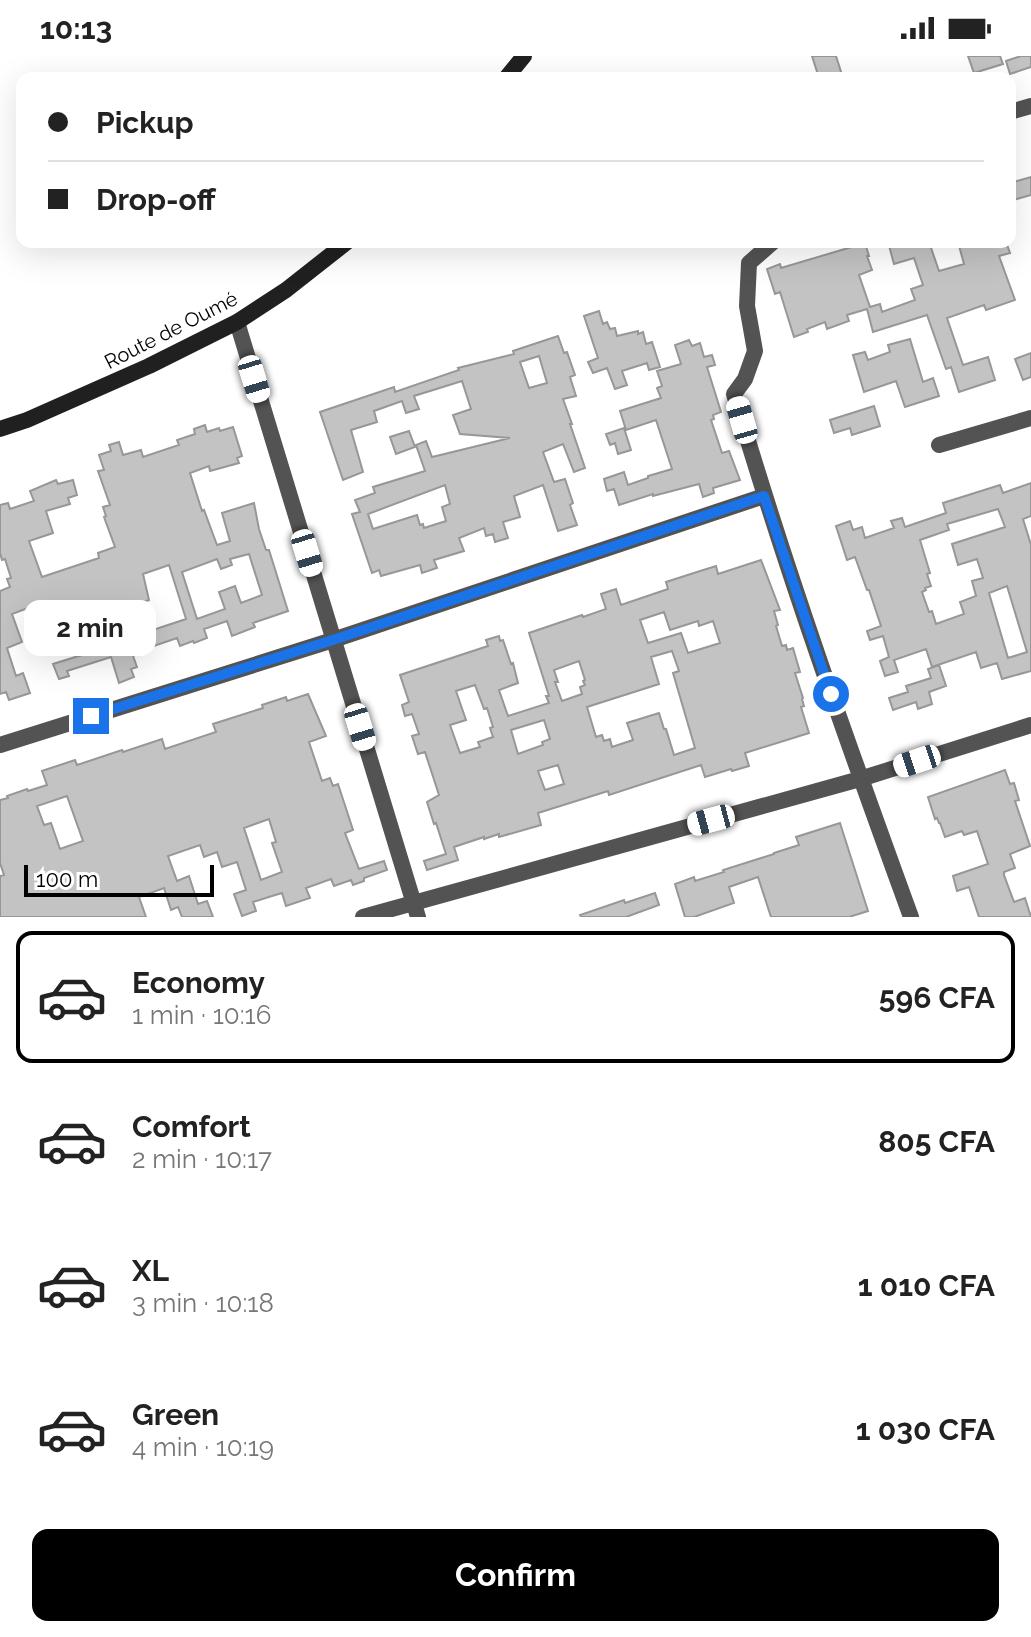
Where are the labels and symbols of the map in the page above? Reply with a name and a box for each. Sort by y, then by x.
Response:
street label: Route de Oumé [100,286,242,374]
car [236,353,272,405]
car [724,394,760,446]
car [289,527,325,579]
callout: 2 min [25,600,157,656]
route start [813,676,849,712]
route end [73,698,109,734]
car [342,701,378,753]
car [890,742,944,780]
car [685,802,737,838]
scale bar [24,861,214,897]

